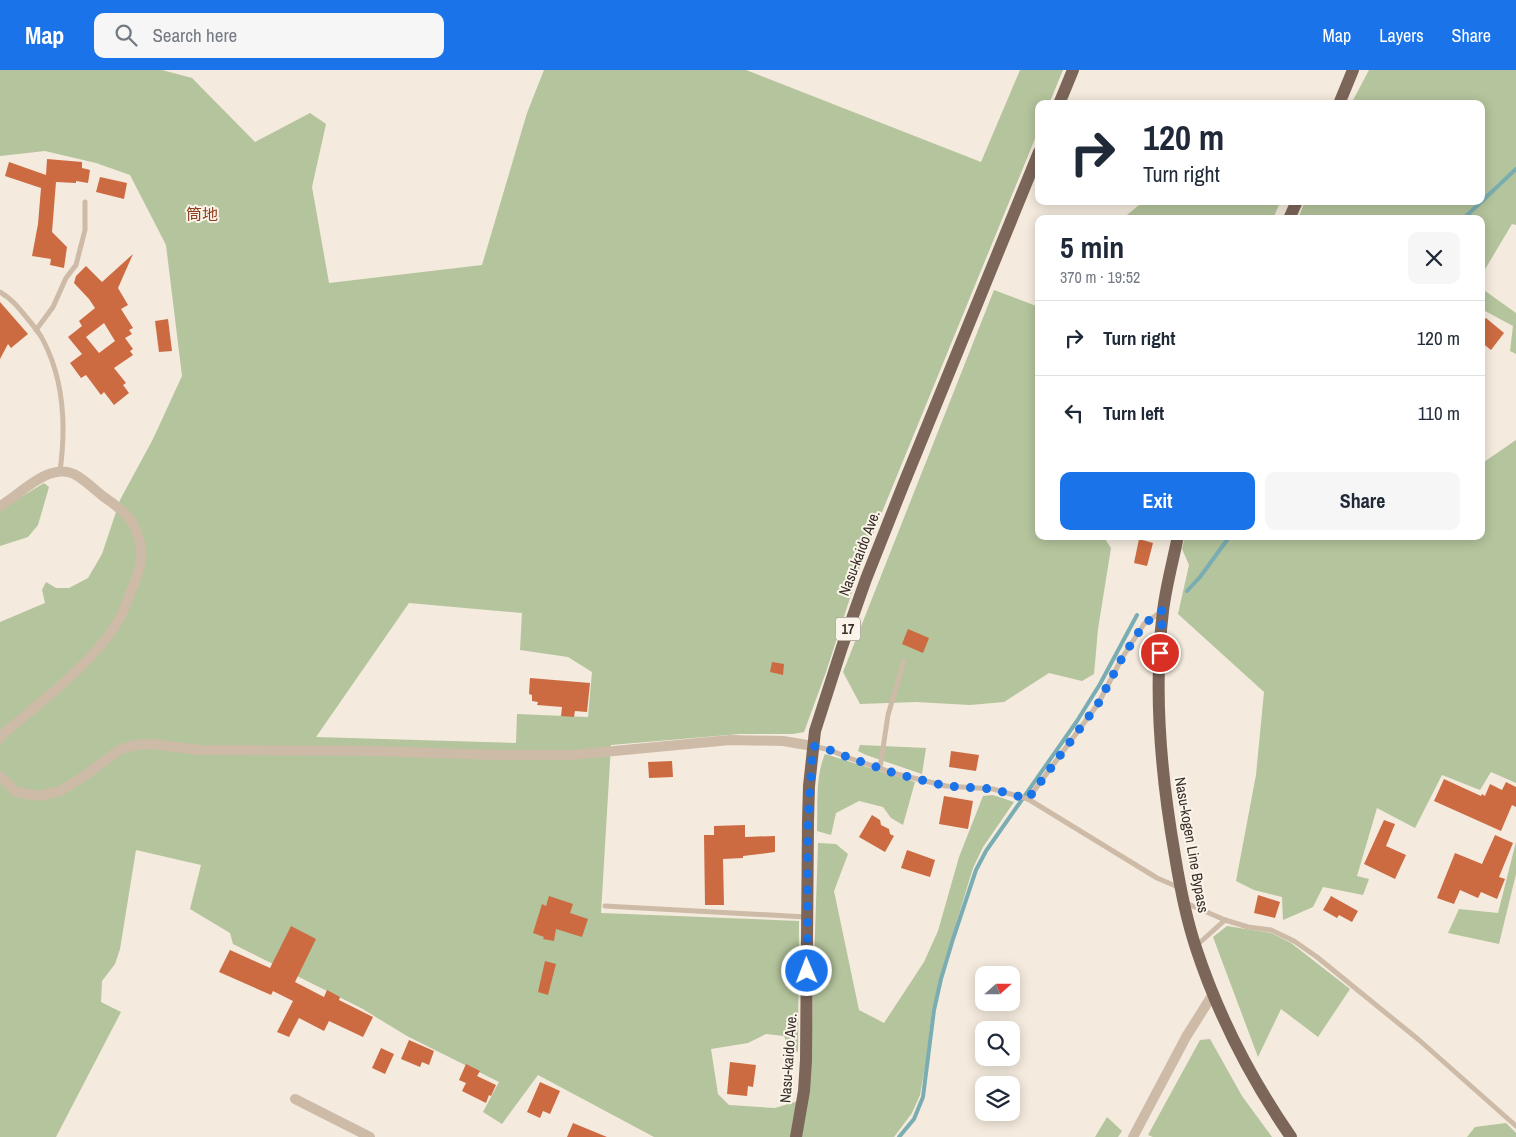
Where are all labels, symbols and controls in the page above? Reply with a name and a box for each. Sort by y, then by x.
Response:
search box [94,13,444,58]
text: Map [25,19,64,51]
icon: search [112,21,140,49]
text: Search here [152,22,237,48]
text: Map [1323,23,1351,48]
text: Layers [1379,23,1424,48]
text: Share [1452,23,1491,48]
text: 120 m [1143,114,1224,161]
icon: right [1060,120,1125,185]
text: Turn right [1143,159,1220,189]
district label: 筒地 [186,203,218,225]
text: 5 min [1060,227,1124,267]
button: close [1408,232,1460,284]
text: 370 m · 19:52 [1060,266,1140,288]
icon: right [1060,324,1088,352]
text: Turn right [1103,325,1175,351]
text: 120 m [1417,325,1460,351]
icon: left [1060,399,1088,427]
text: Turn left [1103,400,1164,426]
text: 110 m [1418,400,1460,426]
button: Exit [1060,472,1255,530]
button: Share [1265,472,1460,530]
street label: Nasu-kaido Ave. [833,507,885,599]
road number: 17 [836,618,860,640]
pin [1139,632,1181,674]
icon: arrive [1146,639,1174,667]
street label: Nasu-kogen Line Bypass [1170,776,1214,914]
position arrow [780,944,832,996]
north arrow [975,966,1020,1011]
map controls [975,966,1020,1121]
street label: Nasu-kaido Ave. [774,1012,802,1104]
button: search [975,1021,1020,1066]
button: layers [975,1076,1020,1121]

